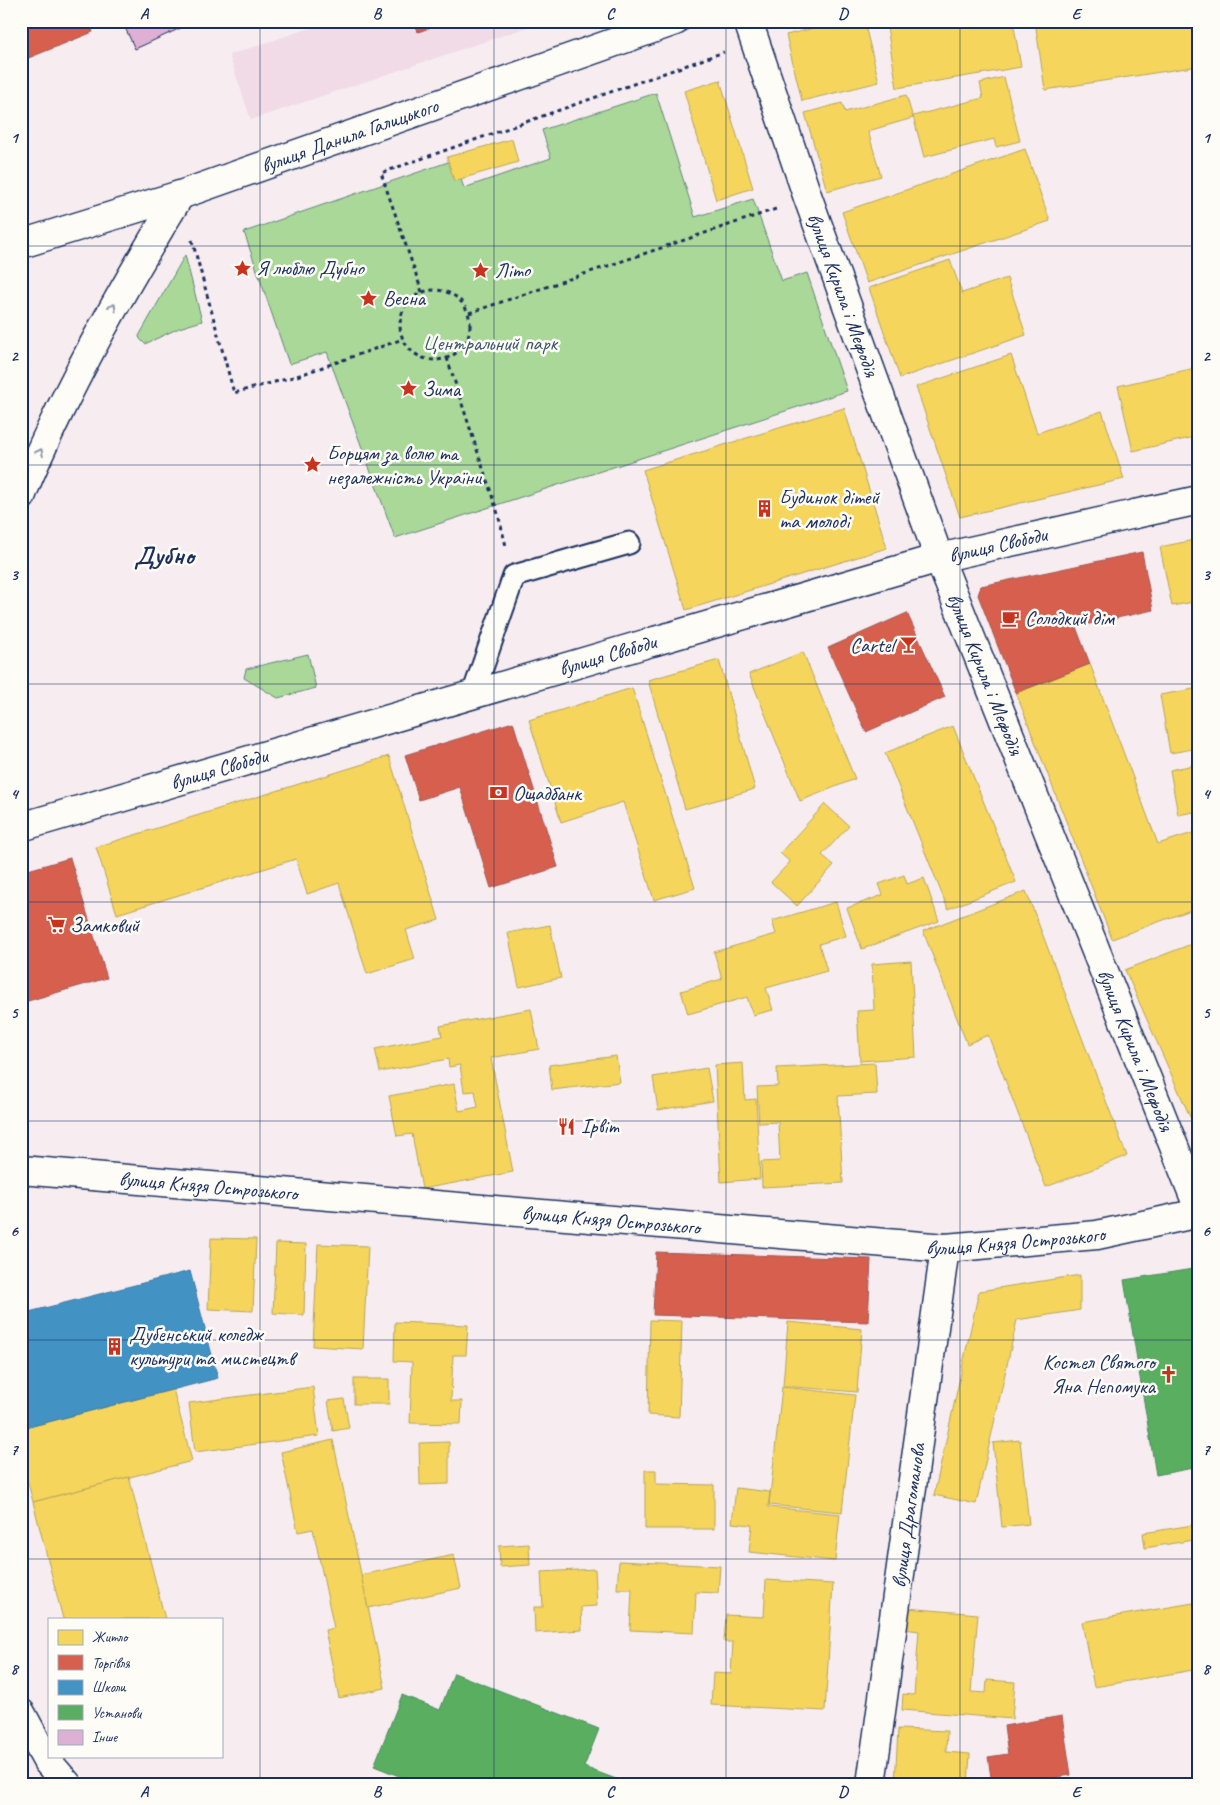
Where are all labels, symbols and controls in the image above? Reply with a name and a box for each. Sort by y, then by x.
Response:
text: A [140,4,150,24]
text: B [373,4,383,24]
text: C [606,4,616,24]
text: D [838,4,849,24]
text: E [1072,4,1083,24]
street label: вулиця Данила Галицького [257,92,443,179]
text: 1 [10,128,19,148]
text: 1 [1202,128,1211,148]
street label: вулиця Кирила і Мефодія [802,209,885,382]
place label: Я люблю Дубно [256,255,365,281]
place label: Літо [495,257,532,283]
place icon: Я люблю Дубно [232,258,252,278]
place icon: Літо [471,260,491,280]
place label: Весна [383,285,426,311]
place icon: Весна [359,288,379,308]
one-way arrow [107,303,117,312]
park label: Центральний парк [423,330,559,356]
text: 2 [10,346,19,366]
text: 2 [1202,346,1211,366]
place label: Зима [422,376,462,402]
place icon: Зима [398,379,418,399]
place label: Борцям за волю та незалежність України [327,440,482,490]
one-way arrow [34,448,44,457]
place icon: Борцям за волю та незалежність України [303,455,323,475]
place label: Будинок дітей та молоді [779,484,880,534]
building icon: Будинок дітей та молоді [755,499,775,519]
street label: вулиця Свободи [946,521,1052,568]
district label: Дубно [134,539,197,572]
text: 3 [10,565,19,585]
text: 3 [1202,565,1211,585]
street label: вулиця Кирила і Мефодія [941,589,1030,760]
place label: Солодкий дім [1025,605,1115,631]
cafe icon: Солодкий дім [1001,608,1021,628]
street label: вулиця Свободи [556,628,661,682]
place label: Cartel [850,632,897,658]
bar icon: Cartel [898,635,918,655]
street label: вулиця Свободи [167,742,273,796]
place label: Ощадбанк [513,780,583,806]
bank icon: Ощадбанк [489,783,509,803]
text: 4 [10,784,19,804]
text: 4 [1202,784,1211,804]
place label: Замковий [70,912,141,938]
supermarket icon: Замковий [46,915,66,935]
street label: вулиця Кирила і Мефодія [1092,965,1180,1136]
text: 5 [11,1003,20,1023]
text: 5 [1203,1003,1212,1023]
place label: Ірвіт [581,1113,620,1139]
restaurant icon: Ірвіт [557,1116,577,1136]
street label: вулиця Князя Острозького [118,1165,301,1207]
street label: вулиця Князя Острозького [521,1199,704,1240]
street label: вулиця Князя Острозького [925,1220,1110,1261]
text: 6 [10,1221,19,1241]
text: 6 [1202,1221,1211,1241]
place label: Дубенський коледж культури та мистецтв [129,1321,299,1371]
building icon: Дубенський коледж культури та мистецтв [105,1336,125,1356]
place label: Костел Святого Яна Непомука [1043,1349,1158,1399]
church icon: Костел Святого Яна Непомука [1159,1364,1179,1384]
text: 7 [10,1440,19,1460]
street label: вулиця Драгоманова [885,1440,931,1589]
text: 7 [1202,1440,1211,1460]
legend [48,1618,222,1758]
text: Житло [92,1628,129,1647]
text: Торгівля [92,1654,130,1673]
text: 8 [10,1659,19,1679]
text: 8 [1202,1659,1211,1679]
text: Школи [92,1678,127,1697]
text: Установи [92,1704,143,1723]
text: Інше [92,1728,118,1747]
text: A [140,1782,150,1802]
text: B [373,1782,383,1802]
text: C [606,1782,616,1802]
text: D [838,1782,849,1802]
text: E [1072,1782,1083,1802]

